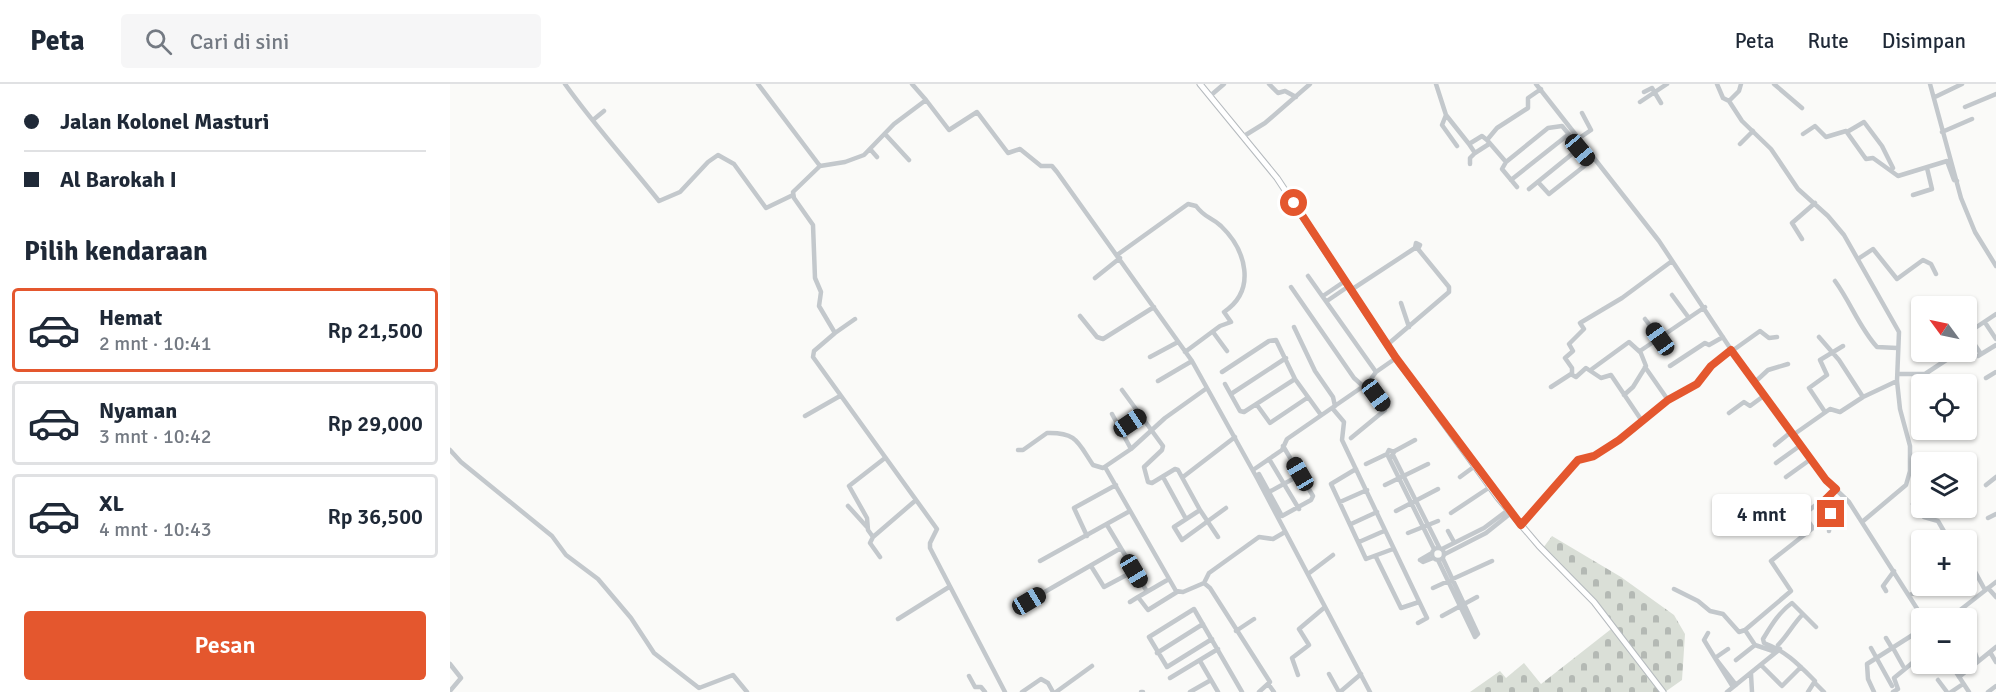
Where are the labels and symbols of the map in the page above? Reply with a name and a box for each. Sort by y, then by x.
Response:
car [1562,130,1598,170]
route start [1280,189,1307,216]
north arrow [1911,296,1977,362]
car [1642,319,1678,359]
car [1358,375,1394,415]
car [1110,405,1150,441]
car [1283,454,1317,494]
callout: 4 mnt [1711,493,1810,535]
route end [1817,500,1844,527]
car [1117,551,1151,591]
car [1009,584,1049,618]

